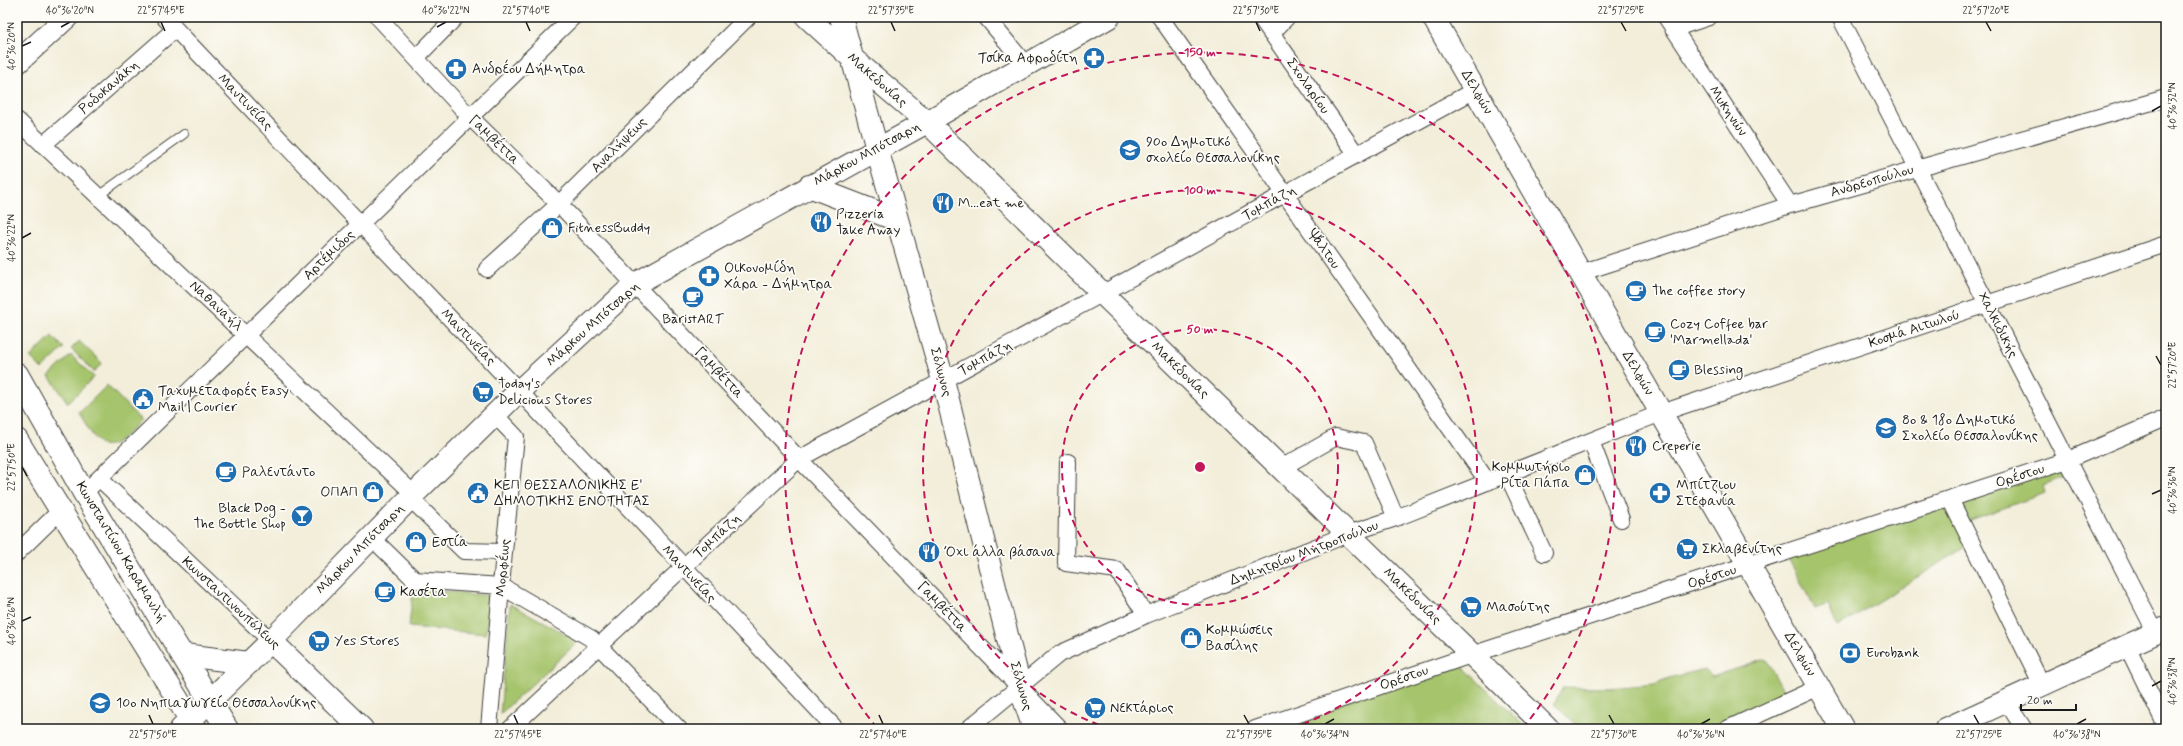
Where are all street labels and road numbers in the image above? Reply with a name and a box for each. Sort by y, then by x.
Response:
street label: Μακεδονίας [843,49,911,111]
street label: Σχολαρίου [1282,55,1334,117]
street label: Ροδοκανάκη [75,56,143,118]
street label: Δελφών [1457,66,1497,118]
street label: Μαντινείας [213,70,277,134]
street label: Μυκηνών [1705,82,1751,140]
street label: Γαμβέττα [465,111,524,169]
street label: Αναλήψεως [587,113,651,177]
street label: Μάρκου Μπότσαρη [810,117,924,191]
street label: Ανδρεοπούλου [1828,161,1916,201]
street label: Τομπάζη [1239,181,1299,225]
street label: Αρτέμιδος [299,225,359,284]
street label: Ψάλτου [1303,225,1344,273]
street label: Ναθαναήλ [185,277,247,335]
street label: Μάρκου Μπότσαρη [543,277,643,371]
street label: Χαλκιδικής [1974,289,2022,361]
street label: Μαντινείας [436,305,500,369]
street label: Κοσμά Αιτωλού [1866,306,1962,352]
street label: Τομπάζη [955,336,1015,380]
street label: Μακεδονίας [1147,338,1213,402]
street label: Γαμβέττα [691,343,748,403]
street label: Σόλωνος [926,345,956,399]
street label: Δελφών [1618,347,1658,399]
street label: Ορέστου [1993,459,2047,492]
street label: Κωνσταντίνου Καραμανλή [72,478,170,626]
street label: Μάρκου Μπότσαρη [312,500,408,598]
street label: Τομπάζη [689,509,745,563]
street label: Δημητρίου Μητροπούλου [1227,516,1381,590]
street label: Μορφέως [491,538,514,598]
street label: Μαντινείας [658,541,720,607]
street label: Κωνσταντινουπόλεως [178,553,284,653]
street label: Ορέστου [1685,560,1739,593]
street label: Μακεδονίας [1379,564,1445,628]
street label: Γαμβέττα [913,577,971,636]
street label: Δελφών [1780,628,1820,680]
street label: Σόλωνος [1005,659,1037,713]
street label: Ορέστου [1377,660,1431,695]

